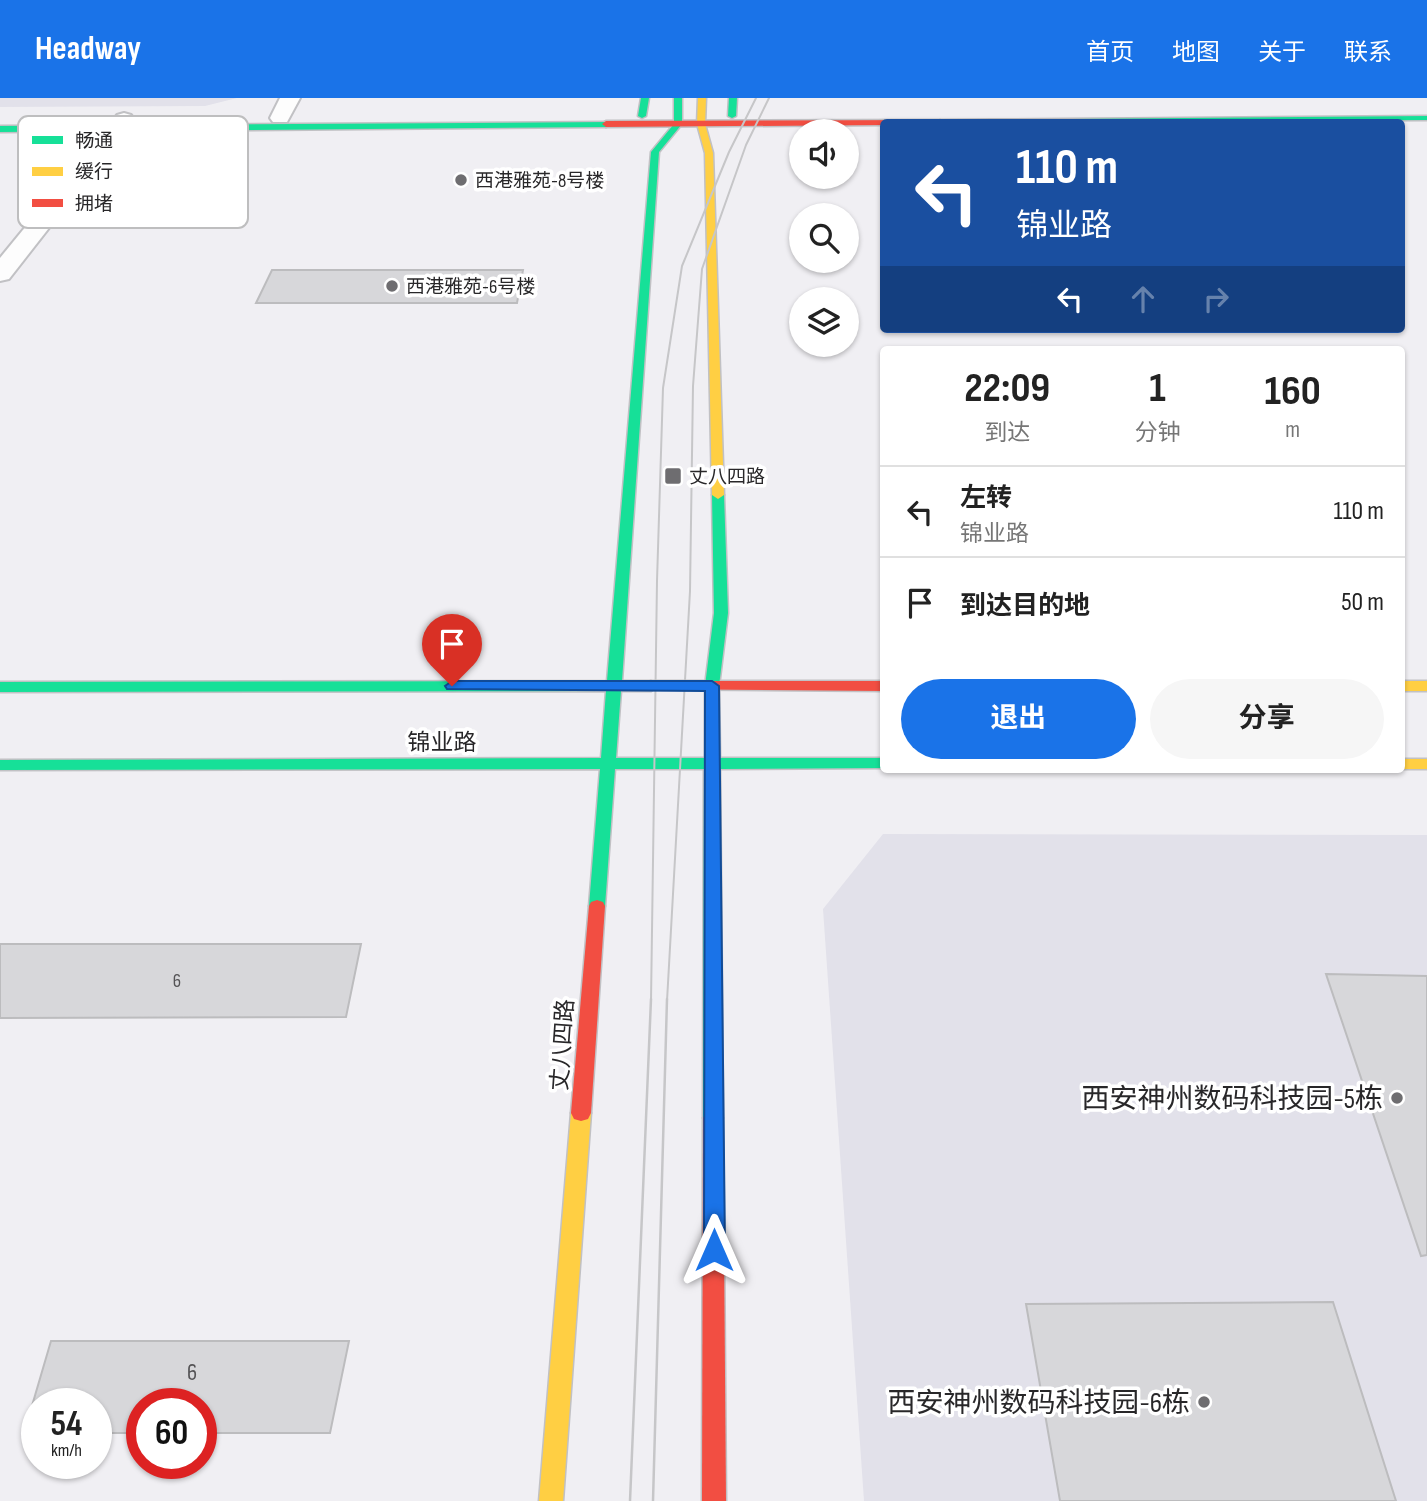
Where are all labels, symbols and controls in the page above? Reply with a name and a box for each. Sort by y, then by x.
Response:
text: Headway [35,29,141,69]
text: 首页 [1086,38,1134,67]
text: 地图 [1172,38,1220,67]
text: 关于 [1258,38,1306,67]
text: 联系 [1344,38,1392,67]
legend [18,116,248,228]
map controls [789,119,859,357]
button: sound [789,119,859,189]
text: 畅通 [75,130,113,153]
text: 110 m [1016,139,1118,198]
icon: left [901,147,992,238]
text: 缓行 [75,161,113,184]
place label: 西港雅苑-8号楼 [475,170,604,193]
marker: 西港雅苑-8号楼 [453,172,469,188]
text: 拥堵 [75,193,113,216]
button: search [789,203,859,273]
text: 锦业路 [1016,207,1112,246]
place label: 西港雅苑-6号楼 [406,276,535,299]
marker: 西港雅苑-6号楼 [384,278,400,294]
icon: left [1051,280,1089,318]
icon: ahead [1124,280,1162,318]
icon: right [1197,280,1235,318]
button: layers [789,287,859,357]
text: 22:09 [964,363,1050,414]
text: 1 [1149,363,1166,414]
text: 160 [1265,366,1321,417]
text: m [1285,416,1300,444]
text: 到达 [984,419,1030,447]
text: 分钟 [1134,419,1180,447]
marker: 丈八四路 [663,466,683,486]
place label: 丈八四路 [689,466,765,489]
text: 左转 [960,483,1012,514]
icon: left [901,493,939,531]
text: 110 m [1333,496,1384,527]
text: 锦业路 [960,520,1029,548]
icon: arrive [901,584,939,622]
text: 50 m [1341,587,1384,618]
text: 到达目的地 [960,591,1090,622]
pin [422,614,482,686]
icon: arrive [433,625,471,663]
button: 退出 [901,679,1136,759]
button: 分享 [1150,679,1384,759]
street label: 锦业路 [408,729,477,757]
house number: 6 [173,970,181,993]
street label: 丈八四路 [546,998,580,1092]
place label: 西安神州数码科技园-5栋 [1081,1083,1383,1116]
marker: 西安神州数码科技园-5栋 [1389,1090,1405,1106]
position arrow [677,1213,751,1287]
house number: 6 [187,1359,197,1387]
place label: 西安神州数码科技园-6栋 [887,1387,1190,1420]
speed limit sign: 60 [126,1388,217,1479]
marker: 西安神州数码科技园-6栋 [1196,1394,1212,1410]
text: 54 [51,1403,82,1446]
text: km/h [51,1440,82,1461]

